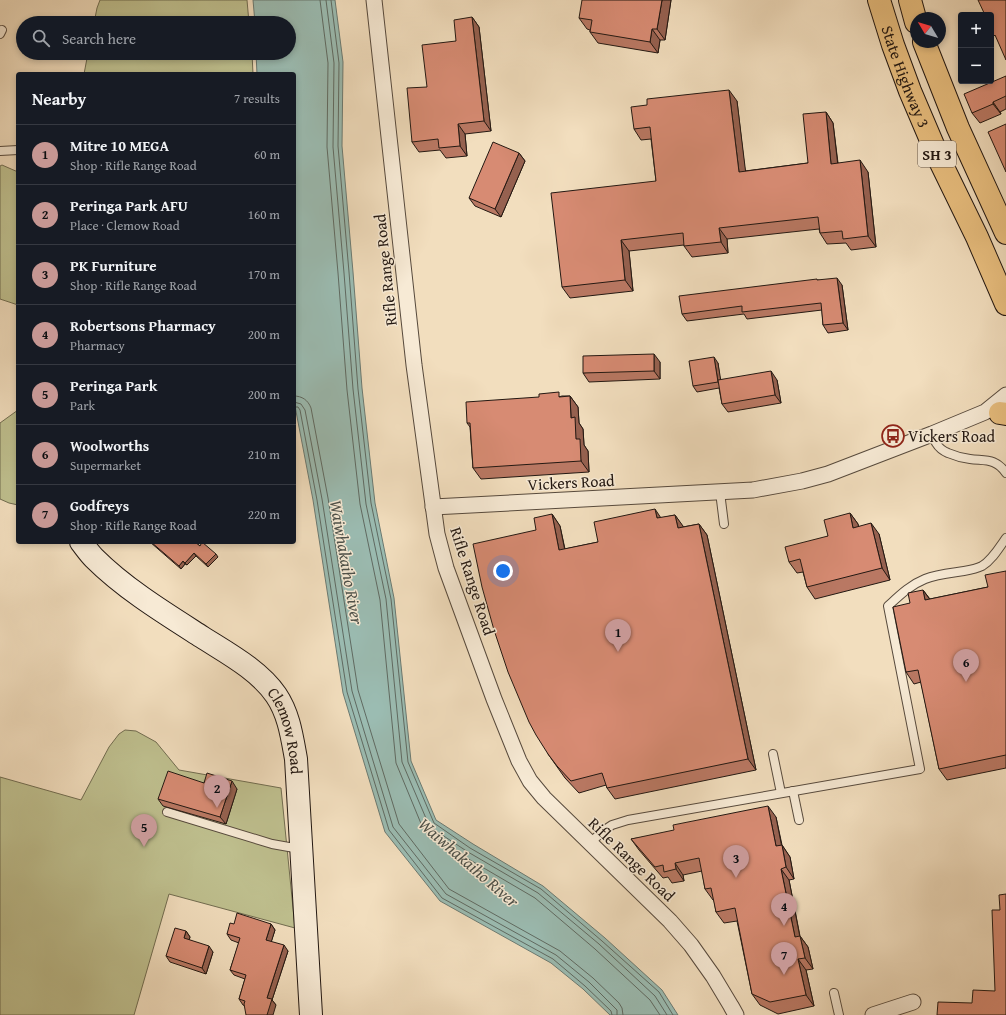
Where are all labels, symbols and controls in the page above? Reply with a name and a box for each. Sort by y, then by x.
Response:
north arrow [910,12,946,48]
map controls [958,12,994,84]
button: + [958,12,994,48]
search box [16,16,296,60]
street label: State Highway 3 [876,22,936,131]
icon: search [30,27,52,49]
text: Search here [62,28,136,49]
button: − [958,48,994,84]
text: Nearby [32,86,86,111]
text: 7 results [234,89,280,108]
text: Mitre 10 MEGA [70,135,169,156]
road number: SH 3 [918,141,956,167]
text: 1 [42,145,48,164]
text: 60 m [254,145,280,164]
text: Shop · Rifle Range Road [70,156,197,175]
text: Peringa Park AFU [70,195,188,216]
text: 2 [42,205,48,224]
text: 160 m [248,205,280,224]
street label: Rifle Range Road [367,212,403,327]
text: Place · Clemow Road [70,216,180,235]
text: PK Furniture [70,255,157,276]
text: 3 [42,265,48,284]
text: 170 m [248,265,280,284]
text: Shop · Rifle Range Road [70,276,197,295]
text: Robertsons Pharmacy [70,315,216,336]
text: 4 [42,325,48,344]
text: 200 m [248,325,280,344]
text: Pharmacy [70,336,125,355]
text: Peringa Park [70,375,157,396]
text: 5 [42,385,48,404]
text: 200 m [248,385,280,404]
text: Park [70,396,95,415]
bus stop icon: Vickers Road [880,423,906,449]
place label: Vickers Road [908,424,996,448]
text: Woolworths [70,435,149,456]
text: 6 [42,445,48,464]
text: 210 m [248,445,280,464]
text: Supermarket [70,456,141,475]
street label: Vickers Road [527,468,616,496]
text: Godfreys [70,495,129,516]
water label: Waiwhakaiho River [324,498,370,627]
text: 7 [42,505,48,524]
text: 220 m [248,505,280,524]
text: Shop · Rifle Range Road [70,516,197,535]
street label: Rifle Range Road [444,524,502,639]
your location [493,561,513,581]
pin: 1 [605,619,631,652]
pin: 6 [953,649,979,682]
street label: Clemow Road [262,682,309,775]
pin: 2 [204,775,230,808]
water label: Waiwhakaiho River [413,811,525,913]
street label: Rifle Range Road [583,811,681,907]
pin: 5 [131,814,157,847]
pin: 3 [723,845,749,878]
pin: 4 [771,893,797,926]
pin: 7 [771,942,797,975]

